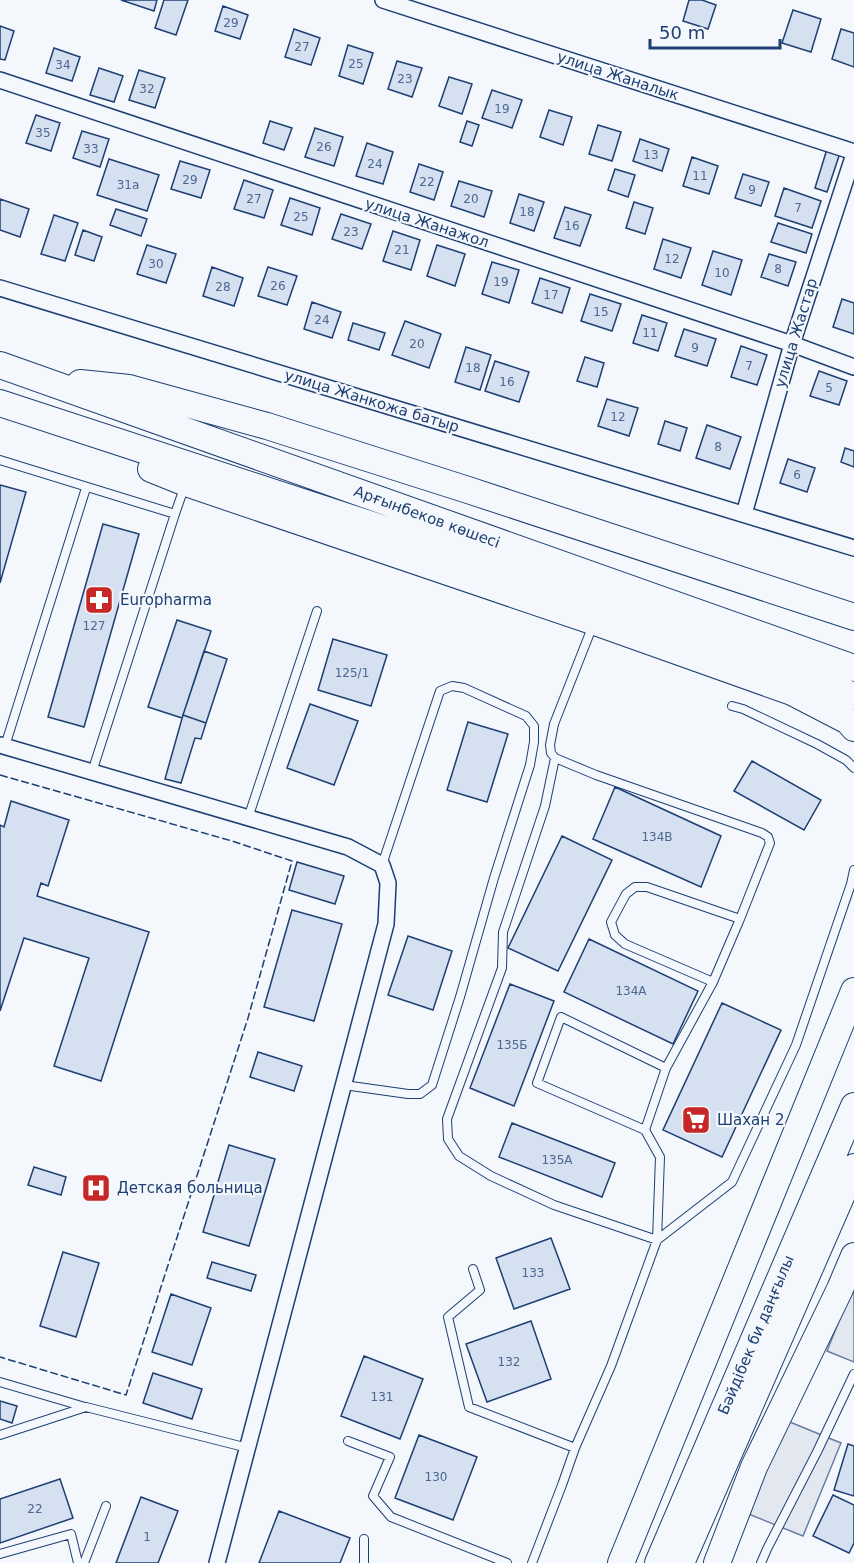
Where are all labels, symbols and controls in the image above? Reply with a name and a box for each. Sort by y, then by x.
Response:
scale bar [650,12,780,50]
house number: 29 [223,16,239,30]
text: 50 m [659,22,705,43]
house number: 27 [294,40,310,54]
street label: улица Жаналык [555,48,681,104]
house number: 25 [348,57,364,71]
house number: 34 [55,58,71,72]
house number: 23 [397,72,413,86]
house number: 32 [139,82,155,96]
house number: 19 [494,102,510,116]
house number: 35 [35,126,51,140]
house number: 26 [316,140,332,154]
house number: 33 [83,142,99,156]
house number: 13 [643,148,659,162]
house number: 24 [367,157,383,171]
house number: 11 [692,169,708,183]
house number: 29 [182,173,198,187]
house number: 22 [419,175,435,189]
house number: 31а [117,178,139,192]
house number: 9 [748,183,756,197]
house number: 27 [246,192,262,206]
house number: 20 [463,192,479,206]
street label: улица Жанажол [363,195,491,251]
house number: 7 [794,201,802,215]
house number: 18 [519,205,535,219]
house number: 25 [293,210,309,224]
house number: 16 [564,219,580,233]
house number: 23 [343,225,359,239]
house number: 21 [394,243,410,257]
house number: 12 [664,252,680,266]
house number: 30 [148,257,164,271]
house number: 8 [774,262,782,276]
house number: 10 [714,266,730,280]
house number: 19 [493,275,509,289]
street label: улица Жастар [771,276,821,390]
house number: 26 [270,279,286,293]
house number: 28 [215,280,231,294]
house number: 17 [543,288,559,302]
house number: 15 [593,305,609,319]
house number: 24 [314,313,330,327]
house number: 11 [642,326,658,340]
house number: 20 [409,337,425,351]
house number: 9 [691,341,699,355]
house number: 7 [745,359,753,373]
house number: 18 [465,361,481,375]
street label: улица Жанкожа батыр [282,366,462,436]
house number: 16 [499,375,515,389]
house number: 5 [825,381,833,395]
house number: 12 [610,410,626,424]
house number: 8 [714,440,722,454]
house number: 6 [793,468,801,482]
street label: Арғынбеков көшесі [351,482,503,552]
pharmacy icon: Europharma [83,584,115,616]
place label: Europharma [120,591,212,609]
house number: 127 [83,619,105,633]
house number: 125/1 [335,666,369,680]
house number: 134В [641,830,673,844]
house number: 134А [615,984,647,998]
house number: 135Б [496,1038,528,1052]
supermarket icon: Шахан 2 [680,1104,712,1136]
place label: Шахан 2 [717,1111,784,1129]
house number: 135А [541,1153,573,1167]
hospital icon: Детская больница [80,1172,112,1204]
place label: Детская больница [117,1179,263,1197]
street label: Бәйдібек би даңғылы [714,1253,798,1417]
house number: 133 [522,1266,544,1280]
house number: 132 [498,1355,520,1369]
house number: 131 [371,1390,393,1404]
house number: 130 [425,1470,447,1484]
house number: 22 [27,1502,43,1516]
house number: 1 [143,1530,151,1544]

